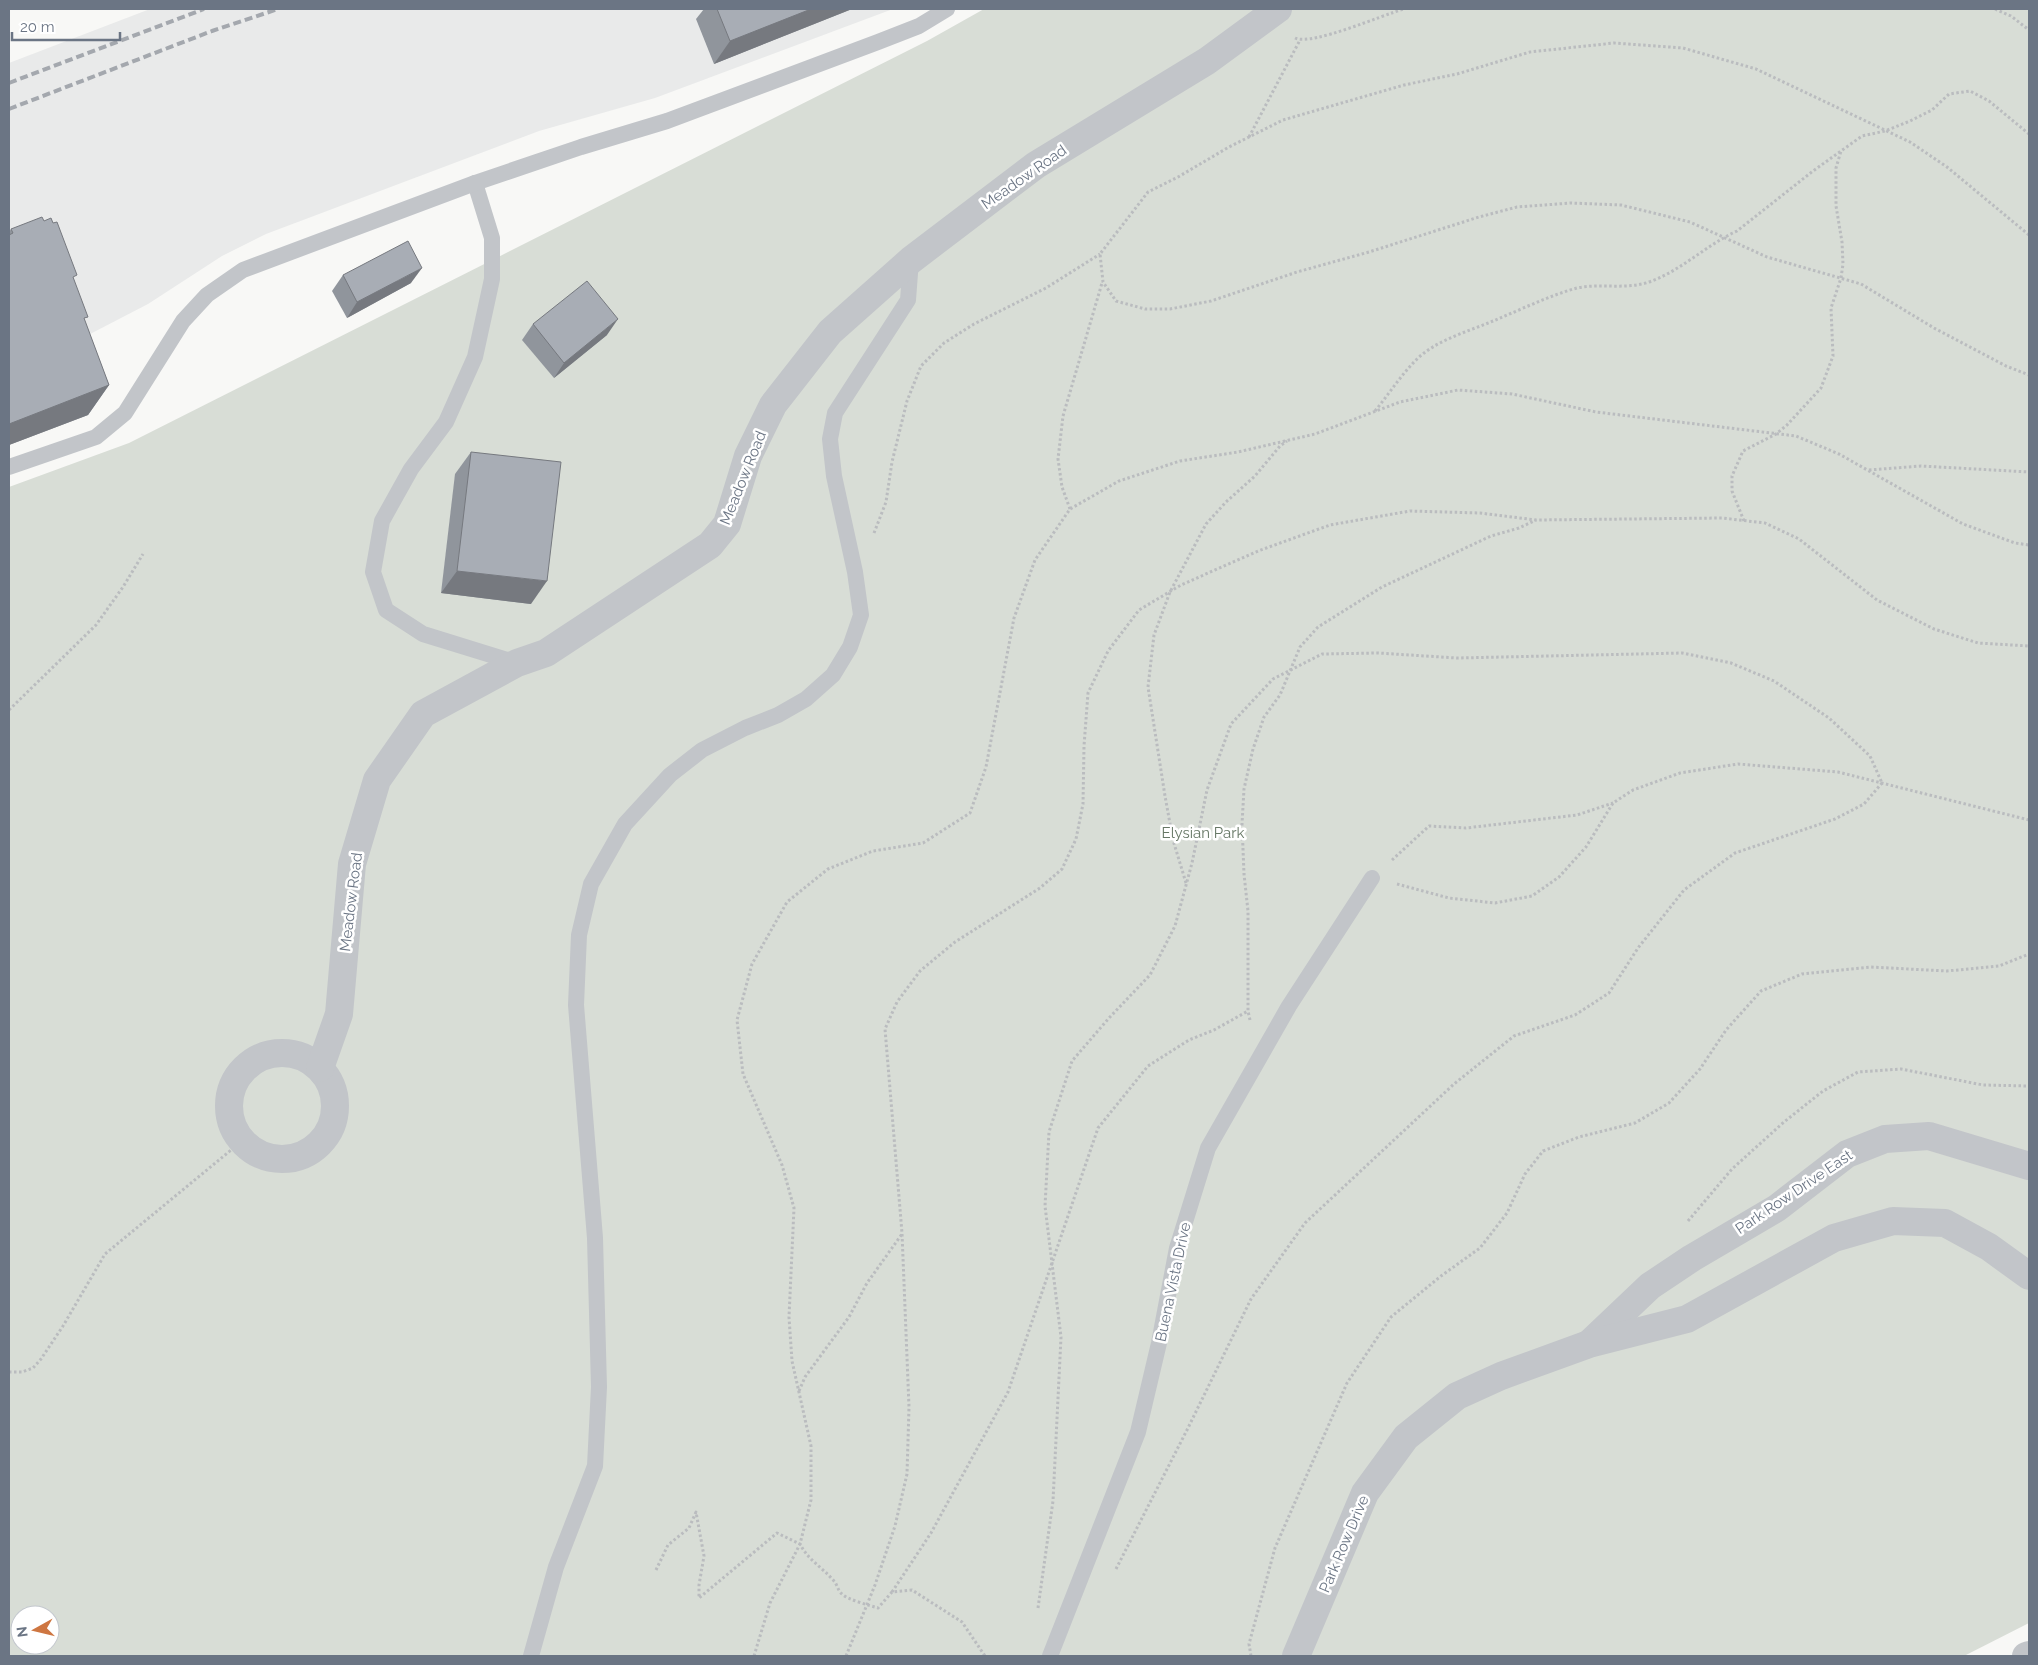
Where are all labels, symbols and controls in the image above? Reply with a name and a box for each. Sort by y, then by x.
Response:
scale bar [12,10,120,42]
text: 20 m [20,18,55,36]
street label: Meadow Road [978,141,1070,213]
street label: Meadow Road [716,428,770,528]
park label: Elysian Park [1162,824,1244,842]
street label: Meadow Road [336,851,366,953]
street label: Park Row Drive East [1732,1146,1856,1238]
street label: Buena Vista Drive [1152,1221,1194,1343]
street label: Park Row Drive [1315,1492,1373,1595]
north arrow [10,1605,60,1655]
text: N [13,1625,31,1638]

